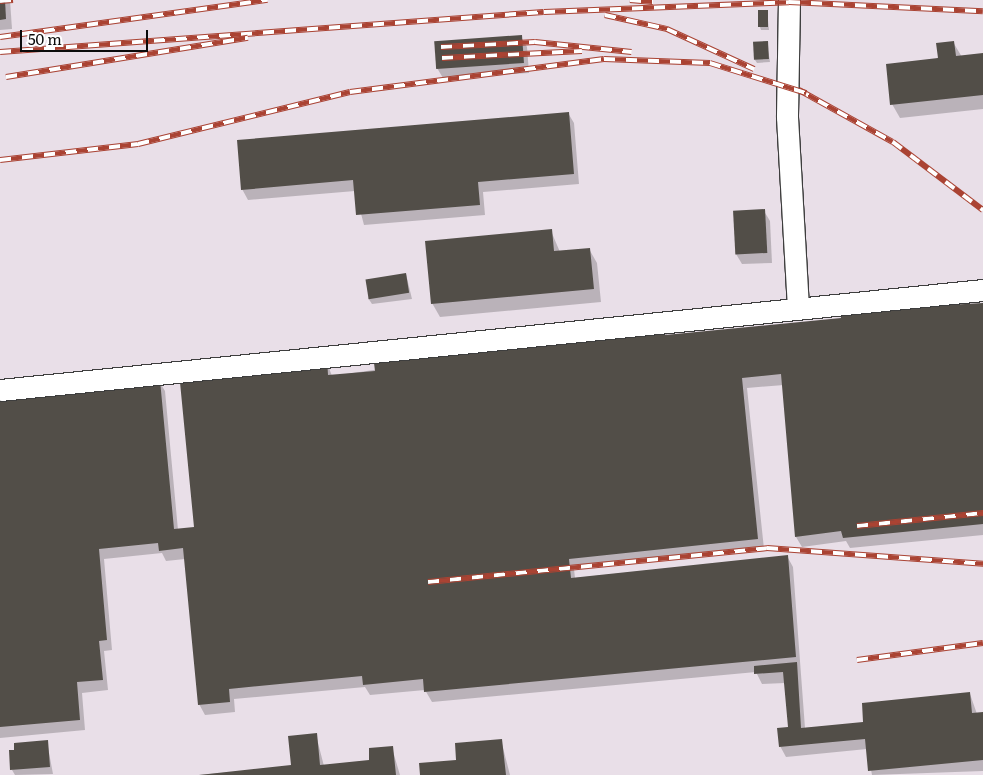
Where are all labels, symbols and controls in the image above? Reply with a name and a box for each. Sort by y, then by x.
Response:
scale bar [22,20,150,52]
text: 50 m [28,27,62,50]

